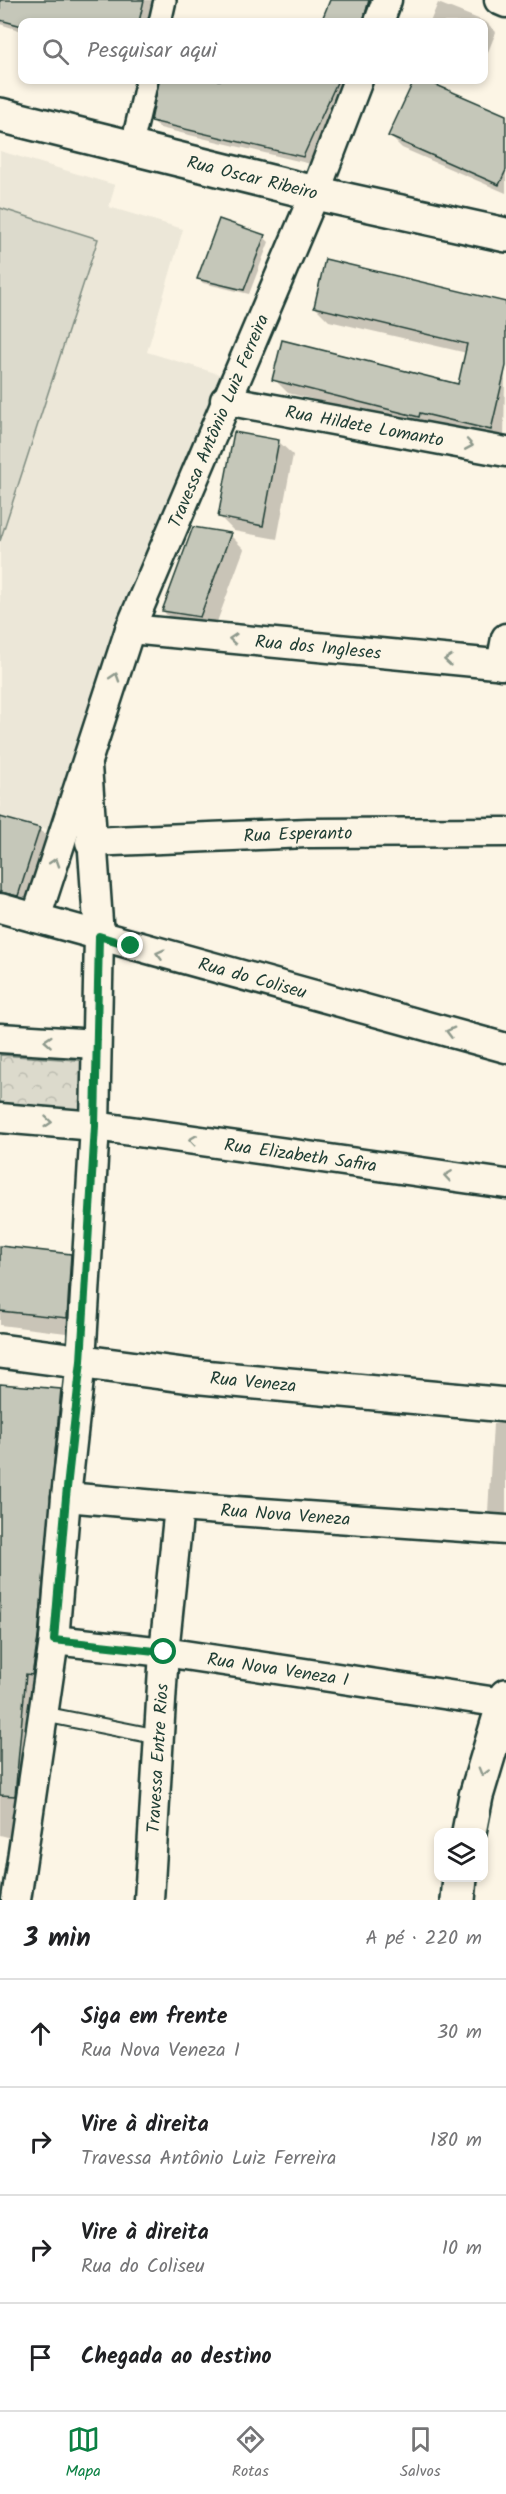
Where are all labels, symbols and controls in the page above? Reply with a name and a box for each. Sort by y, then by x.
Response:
search box [18,18,488,84]
text: Pesquisar aqui [87,34,217,69]
icon: search [39,35,72,68]
street label: Rua Oscar Ribeiro [183,149,321,209]
street label: Travessa Antônio Luiz Ferreira [161,310,278,533]
street label: Rua Hildete Lomanto [283,398,446,456]
one-way arrow [463,438,473,451]
street label: Rua dos Ingleses [254,628,383,669]
one-way arrow [228,633,237,646]
one-way arrow [443,654,452,667]
one-way arrow [108,672,120,683]
street label: Rua Esperanto [243,820,352,852]
one-way arrow [47,857,60,868]
route end [117,932,143,958]
one-way arrow [155,948,165,961]
street label: Rua do Coliseu [195,950,310,1008]
one-way arrow [445,1027,455,1040]
one-way arrow [44,1034,53,1047]
one-way arrow [43,1115,52,1128]
street label: Rua Elizabeth Safira [222,1131,379,1182]
one-way arrow [188,1135,197,1147]
one-way arrow [443,1170,453,1182]
street label: Rua Veneza [209,1365,297,1402]
street label: Rua Nova Veneza [219,1497,351,1535]
route start [150,1638,176,1664]
street label: Rua Nova Veneza I [205,1646,351,1696]
street label: Travessa Entre Rios [140,1682,178,1834]
one-way arrow [478,1766,490,1777]
map controls [434,1828,488,1882]
button: layers [434,1828,488,1882]
text: 3 min [24,1918,91,1960]
text: A pé · 220 m [366,1923,482,1955]
text: Siga em frente [81,2000,227,2035]
icon: ahead [24,2017,57,2050]
text: 30 m [437,2017,482,2049]
text: Rua Nova Veneza I [81,2035,240,2067]
text: Vire à direita [81,2108,209,2143]
icon: right [24,2125,57,2158]
text: 180 m [430,2125,482,2157]
text: Travessa Antônio Luiz Ferreira [81,2143,336,2175]
text: Vire à direita [81,2216,209,2251]
icon: right [24,2233,57,2266]
text: 10 m [442,2233,482,2265]
text: Rua do Coliseu [81,2251,205,2283]
text: Chegada ao destino [81,2340,272,2375]
icon: arrive [24,2341,57,2374]
tab: Mapa [65,2423,101,2484]
tab: Rotas [232,2423,269,2484]
tab: Salvos [400,2423,441,2484]

